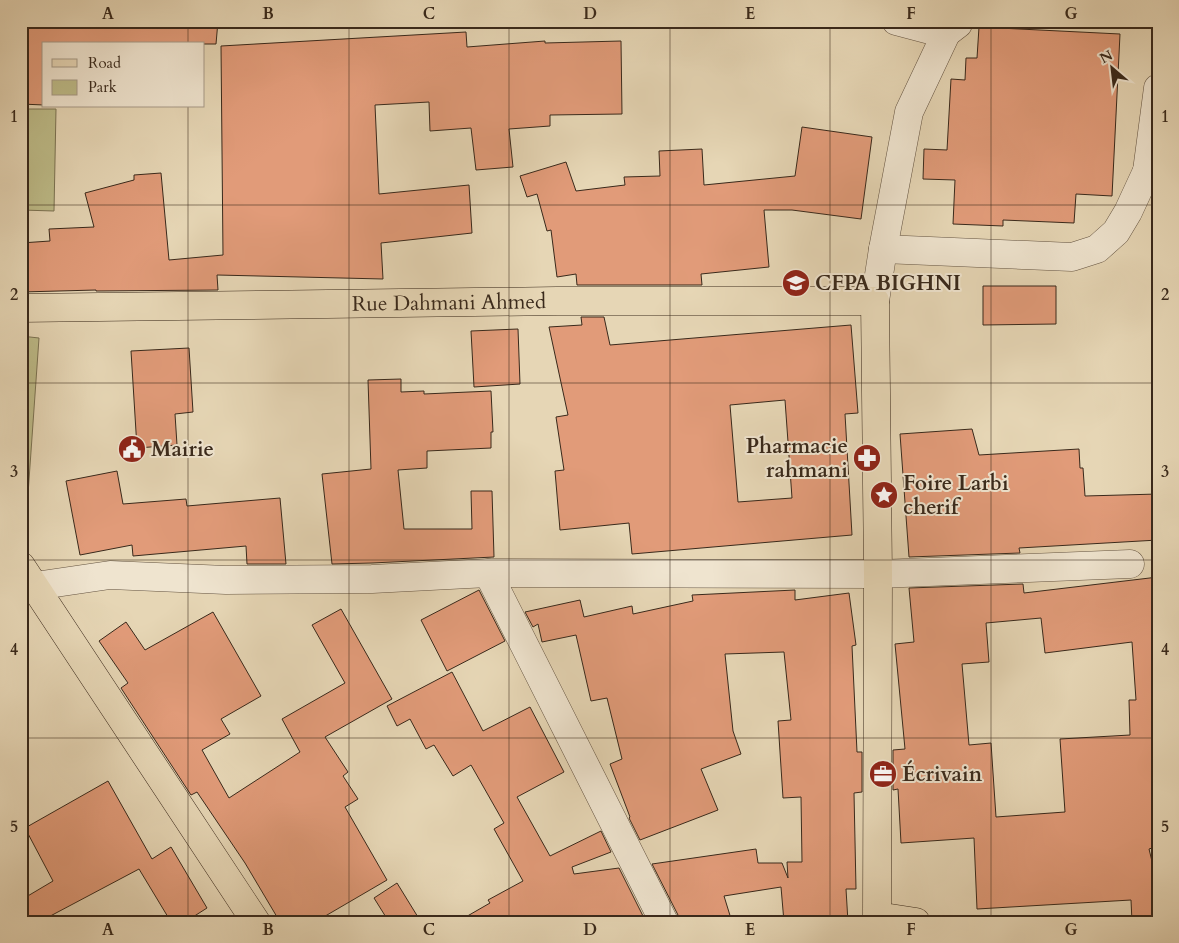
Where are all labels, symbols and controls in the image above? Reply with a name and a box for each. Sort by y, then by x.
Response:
text: A [102,3,114,25]
text: B [262,3,274,25]
text: C [423,3,435,25]
text: D [583,3,597,25]
text: E [745,3,755,25]
text: F [906,3,916,25]
text: G [1064,3,1078,25]
legend [42,42,205,108]
north arrow [1086,42,1136,92]
text: N [1096,46,1116,68]
text: Road [88,53,121,73]
text: Park [88,77,117,97]
text: 1 [10,106,18,128]
text: 1 [1161,106,1169,128]
school or university icon: CFPA BIGHNI [781,268,811,298]
place label: CFPA BIGHNI [815,269,961,298]
text: 2 [10,284,18,306]
text: 2 [1161,284,1169,306]
street label: Rue Dahmani Ahmed [352,287,546,318]
place label: Pharmacie rahmani [746,432,848,485]
public building icon: Mairie [117,434,147,464]
place label: Mairie [151,435,214,464]
pharmacy icon: Pharmacie rahmani [852,443,882,473]
text: 3 [10,461,18,483]
text: 3 [1161,461,1169,483]
place label: Foire Larbi cherif [903,469,1009,522]
place icon: Foire Larbi cherif [869,480,899,510]
text: 4 [10,639,18,661]
text: 4 [1161,639,1169,661]
office icon: Écrivain [868,759,898,789]
place label: Écrivain [902,760,983,789]
text: 5 [10,816,18,838]
text: 5 [1161,816,1169,838]
text: A [102,919,114,941]
text: B [262,919,274,941]
text: C [423,919,435,941]
text: D [583,919,597,941]
text: E [745,919,755,941]
text: F [906,919,916,941]
text: G [1064,919,1078,941]

